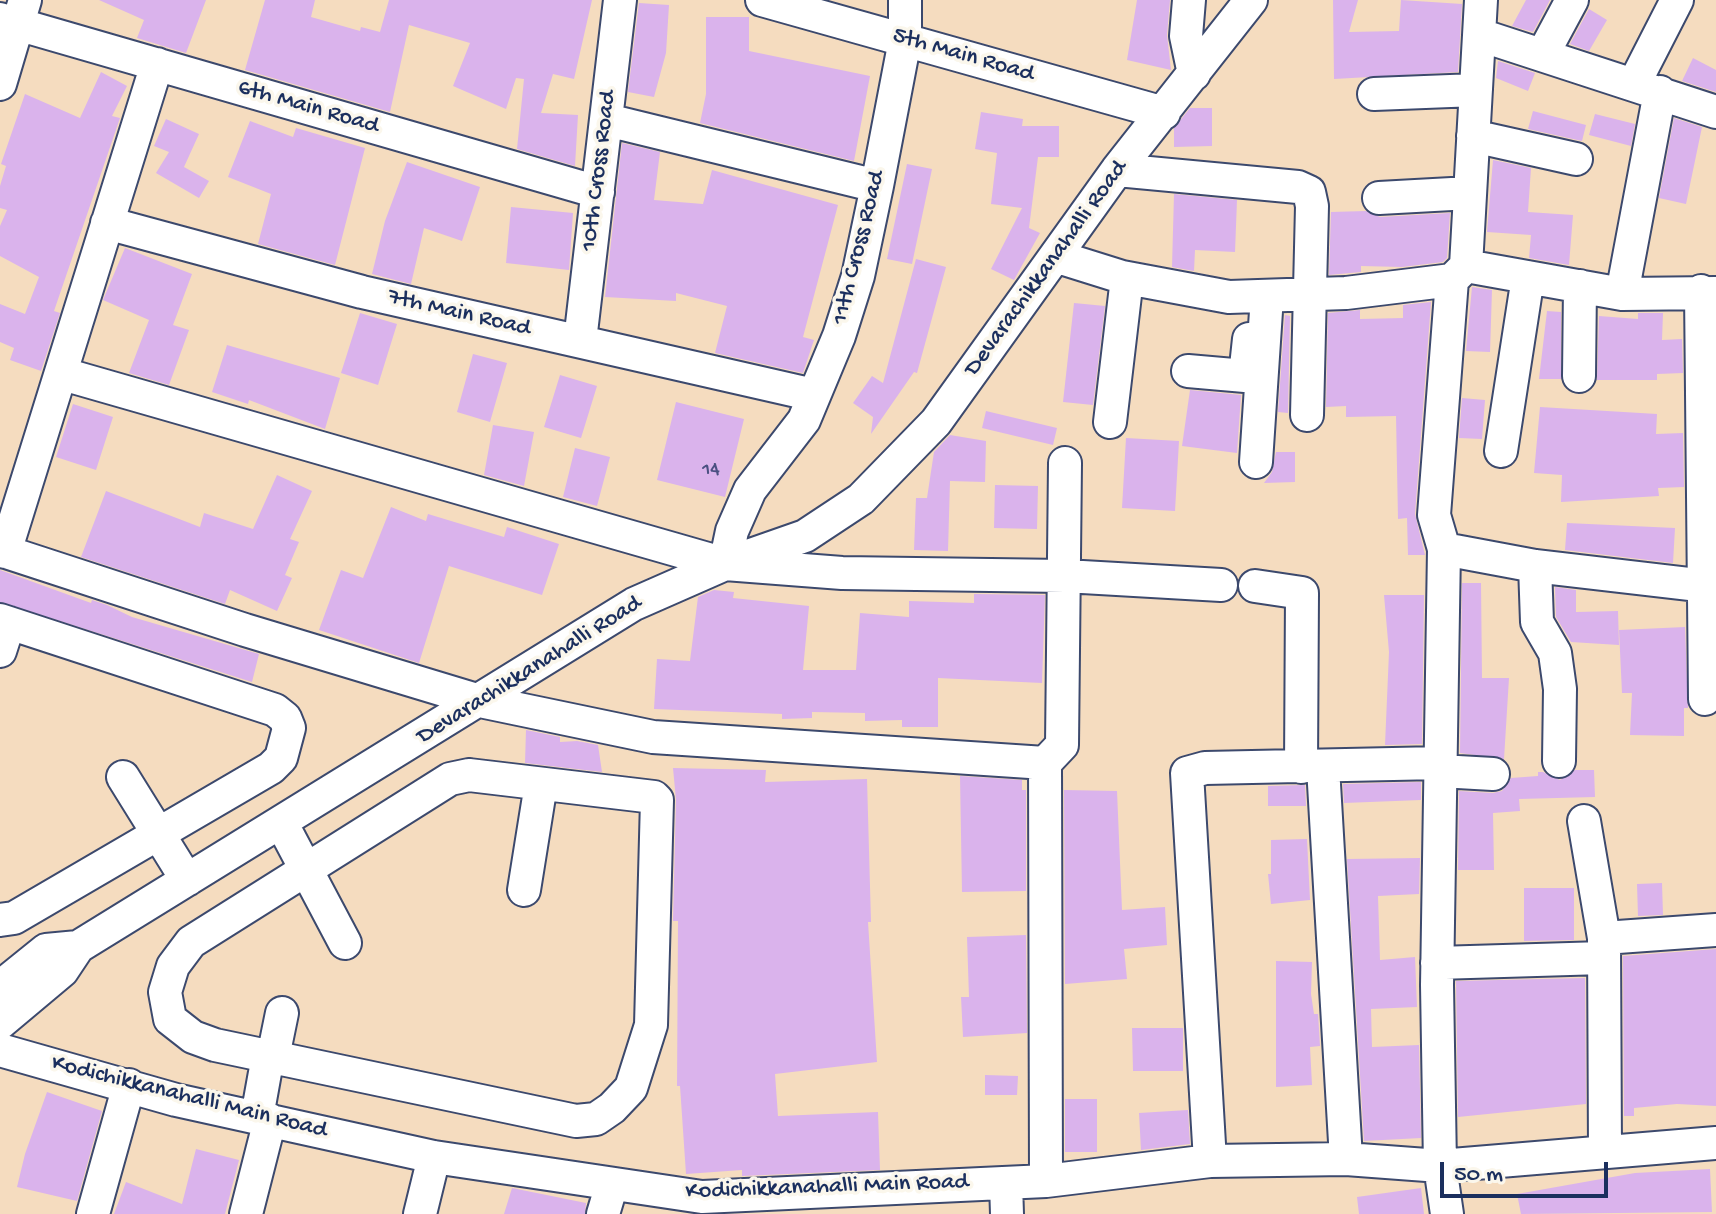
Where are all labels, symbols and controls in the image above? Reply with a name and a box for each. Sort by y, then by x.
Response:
street label: 5th Main Road [889,22,1037,90]
street label: 6th Main Road [234,74,382,142]
street label: 10th Cross Road [576,89,624,253]
street label: Devarachikkanahalli Road [959,156,1135,382]
street label: 11th Cross Road [827,168,893,328]
street label: 7th Main Road [385,284,533,344]
house number: 14 [702,459,720,483]
street label: Devarachikkanahalli Road [412,590,648,752]
street label: Kodichikkanahalli Main Road [48,1050,330,1146]
scale bar [1444,1146,1612,1196]
text: 50 m [1454,1161,1503,1190]
street label: Kodichikkanahalli Main Road [685,1169,969,1207]

